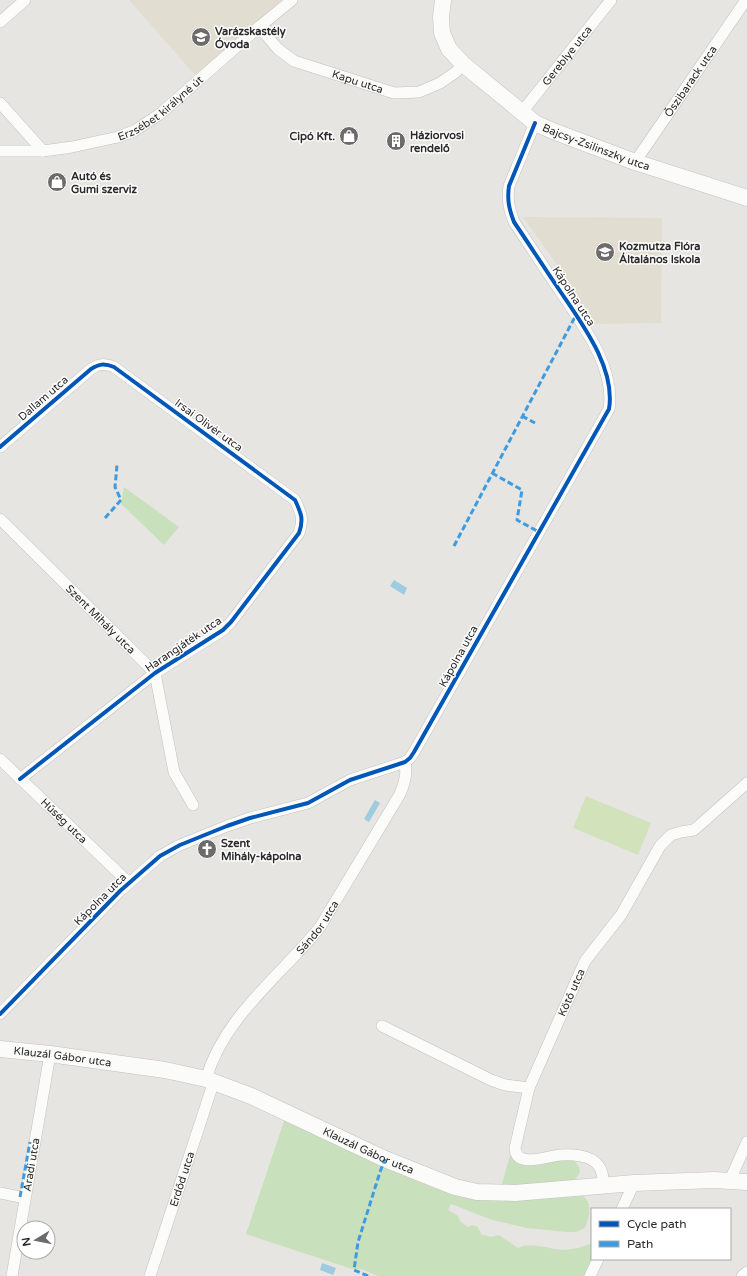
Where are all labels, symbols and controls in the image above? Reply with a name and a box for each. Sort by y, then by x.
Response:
street label: Gereblye utca [540,24,595,88]
place label: Varázskastély Óvoda [215,25,286,51]
school or university icon: Varázskastély Óvoda [190,26,212,48]
street label: Őszibarack utca [661,43,720,120]
street label: Kapu utca [330,68,385,96]
street label: Erzsébet királyné út [116,73,206,143]
street label: Bajcsy-Zsilinszky utca [540,121,651,173]
shop icon: Cipó Kft. [338,125,360,147]
place label: Háziorvosi rendelő [410,129,464,155]
place label: Cipó Kft. [290,130,335,144]
building icon: Háziorvosi rendelő [385,130,407,152]
place label: Autó és Gumi szerviz [71,170,137,196]
shop icon: Autó és Gumi szerviz [46,171,68,193]
place label: Kozmutza Flóra Általános Iskola [619,240,701,266]
school or university icon: Kozmutza Flóra Általános Iskola [594,241,616,263]
street label: Kápolna utca [549,264,598,329]
street label: Dallam utca [16,373,71,424]
street label: Irsai Olivér utca [172,396,245,454]
street label: Szent Mihály utca [63,582,138,657]
street label: Harangjáték utca [143,614,224,675]
street label: Kápolna utca [436,623,481,689]
street label: Hűség utca [38,796,90,846]
place label: Szent Mihály-kápolna [221,837,302,864]
church icon: Szent Mihály-kápolna [196,838,218,860]
street label: Kápolna utca [72,871,129,928]
street label: Sándor utca [294,898,341,957]
street label: Kötő utca [555,967,588,1018]
street label: Klauzál Gábor utca [13,1044,112,1069]
street label: Klauzál Gábor utca [321,1125,416,1177]
street label: Aradi utca [21,1137,43,1192]
street label: Erdőd utca [167,1150,197,1209]
legend [591,1208,731,1260]
text: Cycle path [627,1217,686,1231]
north arrow [16,1220,56,1260]
text: N [19,1236,34,1247]
text: Path [627,1237,653,1251]

